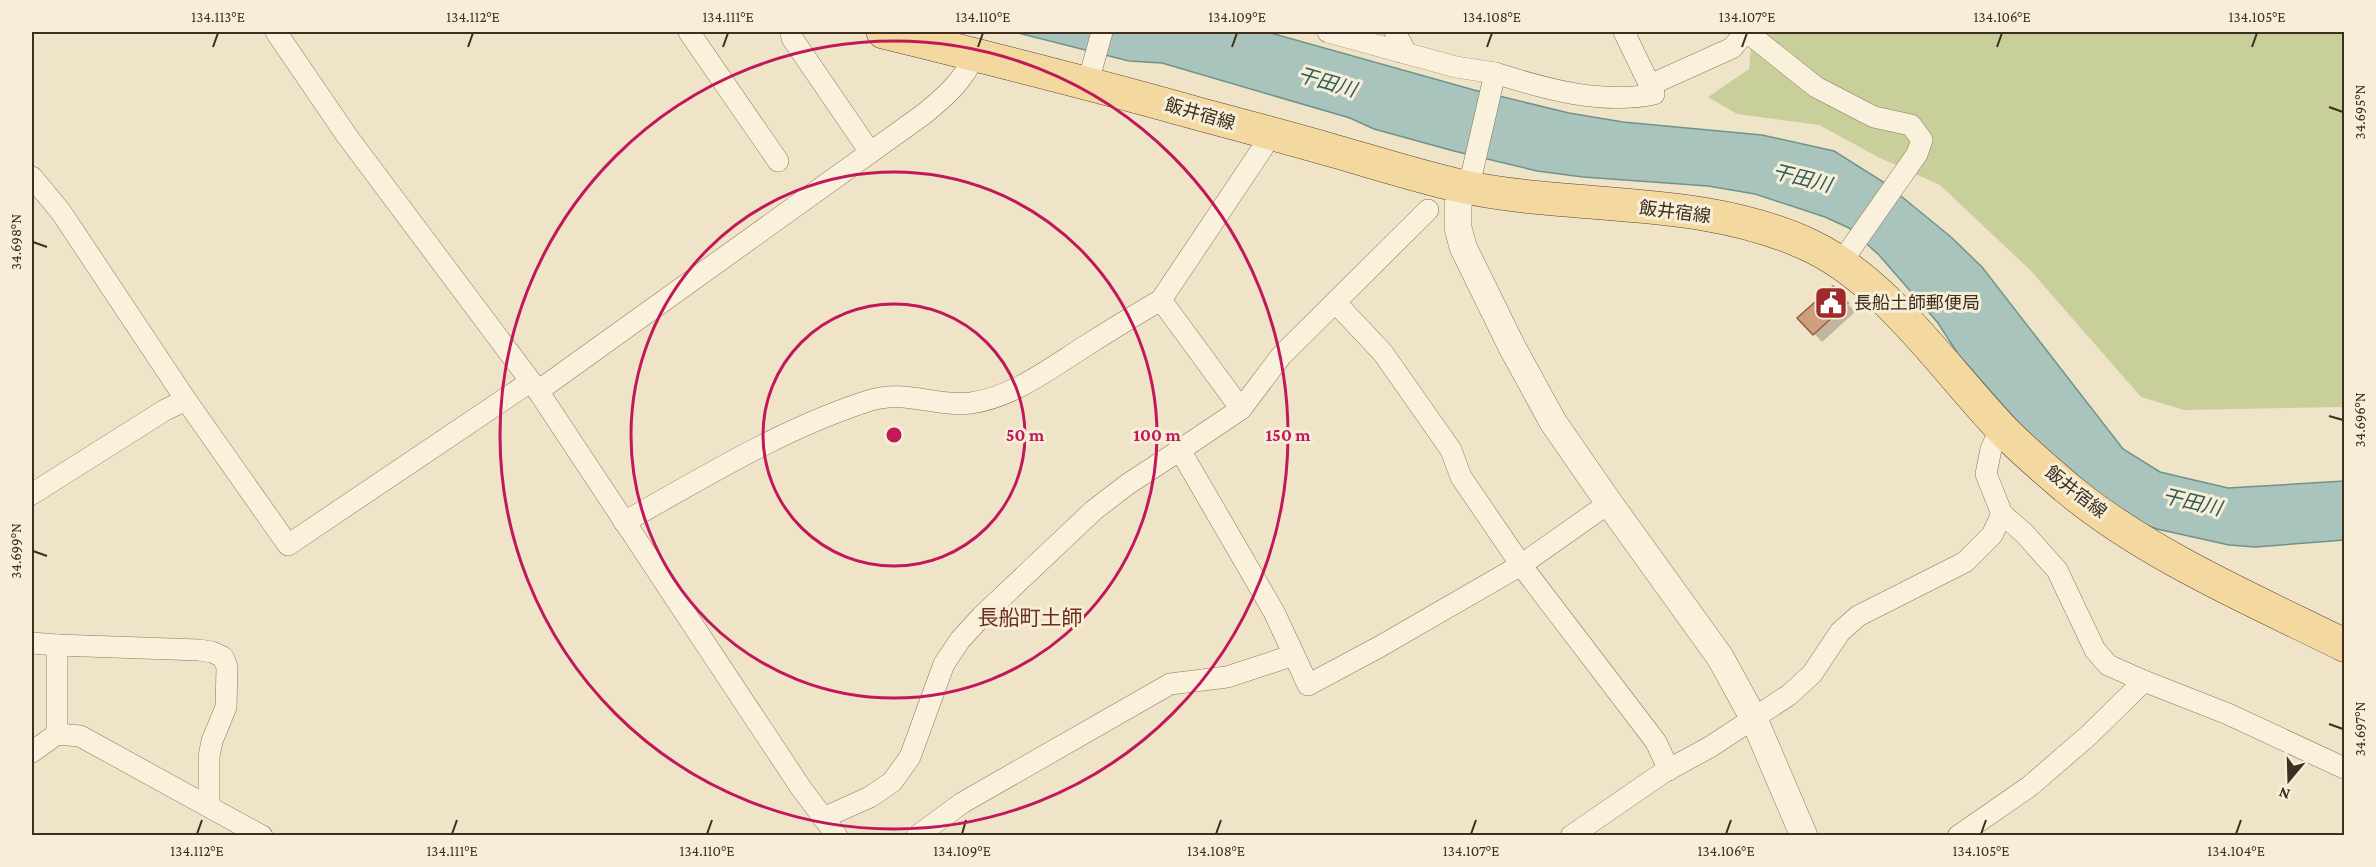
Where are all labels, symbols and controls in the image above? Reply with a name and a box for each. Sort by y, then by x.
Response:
text: 134.113°E [191,9,245,25]
text: 134.112°E [446,9,500,25]
text: 134.111°E [702,9,754,25]
text: 134.110°E [955,9,1011,25]
text: 134.109°E [1208,9,1266,25]
text: 134.108°E [1463,9,1521,25]
text: 134.107°E [1719,9,1775,25]
text: 134.106°E [1973,9,2031,25]
text: 134.105°E [2228,9,2286,25]
water label: 干田川 [1295,63,1361,101]
text: 34.695°N [2352,84,2368,139]
street label: 飯井宿線 [1163,94,1237,134]
water label: 干田川 [1770,160,1836,196]
street label: 飯井宿線 [1638,198,1712,226]
text: 34.698°N [8,214,24,270]
public building icon: 長船土師郵便局 [1813,285,1849,321]
place label: 長船土師郵便局 [1854,293,1980,313]
text: 34.696°N [2352,392,2368,448]
centre of rings [884,425,904,445]
text: 50 m [1006,425,1045,445]
text: 100 m [1133,425,1181,445]
text: 150 m [1265,425,1311,445]
street label: 飯井宿線 [2041,462,2111,522]
water label: 干田川 [2160,485,2226,520]
text: 34.699°N [8,523,24,579]
district label: 長船町土師 [978,606,1083,630]
text: 34.697°N [2352,702,2368,756]
north arrow [2259,750,2319,810]
text: N [2276,784,2292,804]
text: 134.112°E [170,843,224,859]
text: 134.111°E [426,843,478,859]
text: 134.110°E [679,843,735,859]
text: 134.109°E [933,843,991,859]
text: 134.108°E [1187,843,1245,859]
text: 134.107°E [1443,843,1499,859]
text: 134.106°E [1697,843,1755,859]
text: 134.105°E [1952,843,2010,859]
text: 134.104°E [2207,843,2265,859]

